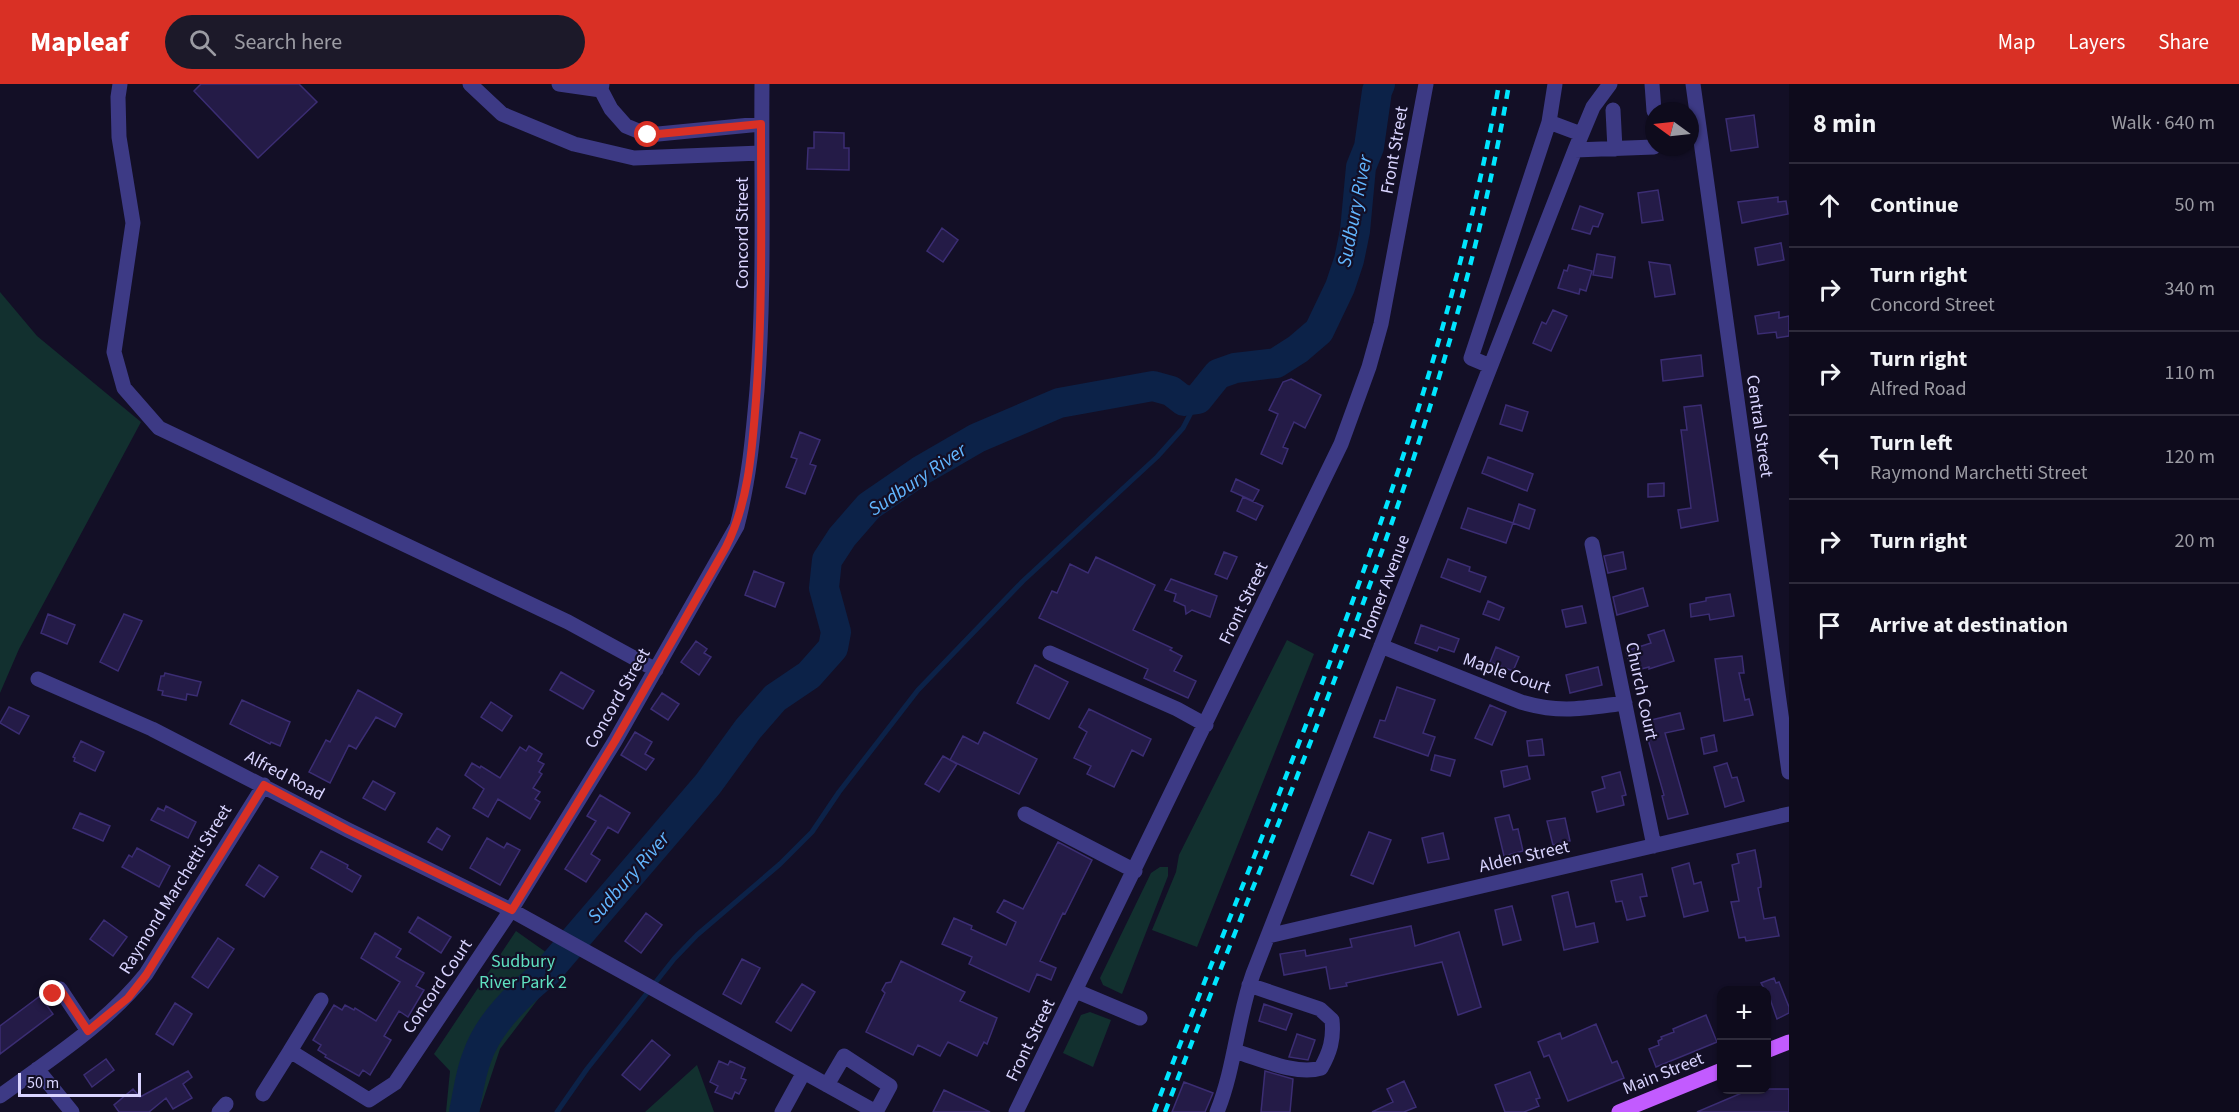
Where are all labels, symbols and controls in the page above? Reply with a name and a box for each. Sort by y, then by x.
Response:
search box [165,15,585,69]
text: Mapleaf [30,22,129,62]
icon: search [186,26,219,59]
text: Search here [234,26,342,58]
text: Map [1998,27,2035,57]
text: Layers [2068,27,2125,57]
text: Share [2158,27,2209,57]
north arrow [1645,102,1699,156]
street label: Front Street [1374,104,1415,196]
text: 8 min [1813,105,1876,142]
text: Walk · 640 m [2111,109,2215,137]
route start [634,121,660,147]
water label: Sudbury River [1330,152,1380,270]
street label: Concord Street [730,177,755,289]
icon: ahead [1813,189,1846,222]
text: Continue [1870,189,1959,221]
text: 50 m [2175,191,2215,219]
text: Turn right [1870,259,1967,291]
icon: right [1813,273,1846,306]
text: 340 m [2165,275,2215,303]
text: Concord Street [1870,291,1995,319]
text: Turn right [1870,343,1967,375]
icon: right [1813,357,1846,390]
text: 110 m [2165,359,2215,387]
street label: Central Street [1740,373,1779,479]
text: Alfred Road [1870,375,1966,403]
text: Turn left [1870,427,1952,459]
water label: Sudbury River [863,436,973,523]
icon: left [1813,441,1846,474]
text: 120 m [2165,443,2215,471]
text: Raymond Marchetti Street [1870,459,2087,487]
icon: right [1813,525,1846,558]
text: Turn right [1870,525,1967,557]
text: 20 m [2175,527,2215,555]
street label: Homer Avenue [1353,531,1416,643]
street label: Front Street [1213,558,1274,649]
icon: arrive [1813,609,1846,642]
text: Arrive at destination [1870,609,2068,641]
street label: Church Court [1619,640,1664,742]
street label: Concord Street [579,643,656,753]
street label: Maple Court [1460,647,1554,700]
street label: Alfred Road [241,744,329,807]
street label: Raymond Marchetti Street [113,800,238,979]
water label: Sudbury River [581,825,677,930]
street label: Alden Street [1477,834,1572,879]
street label: Concord Court [396,934,478,1039]
park label: Sudbury River Park 2 [479,949,567,995]
route end [39,980,65,1006]
map controls [1717,986,1771,1094]
button: + [1717,986,1771,1040]
street label: Front Street [1000,995,1061,1086]
button: − [1717,1040,1771,1094]
street label: Main Street [1619,1046,1707,1101]
scale bar [18,1070,141,1098]
text: 50 m [27,1072,59,1094]

